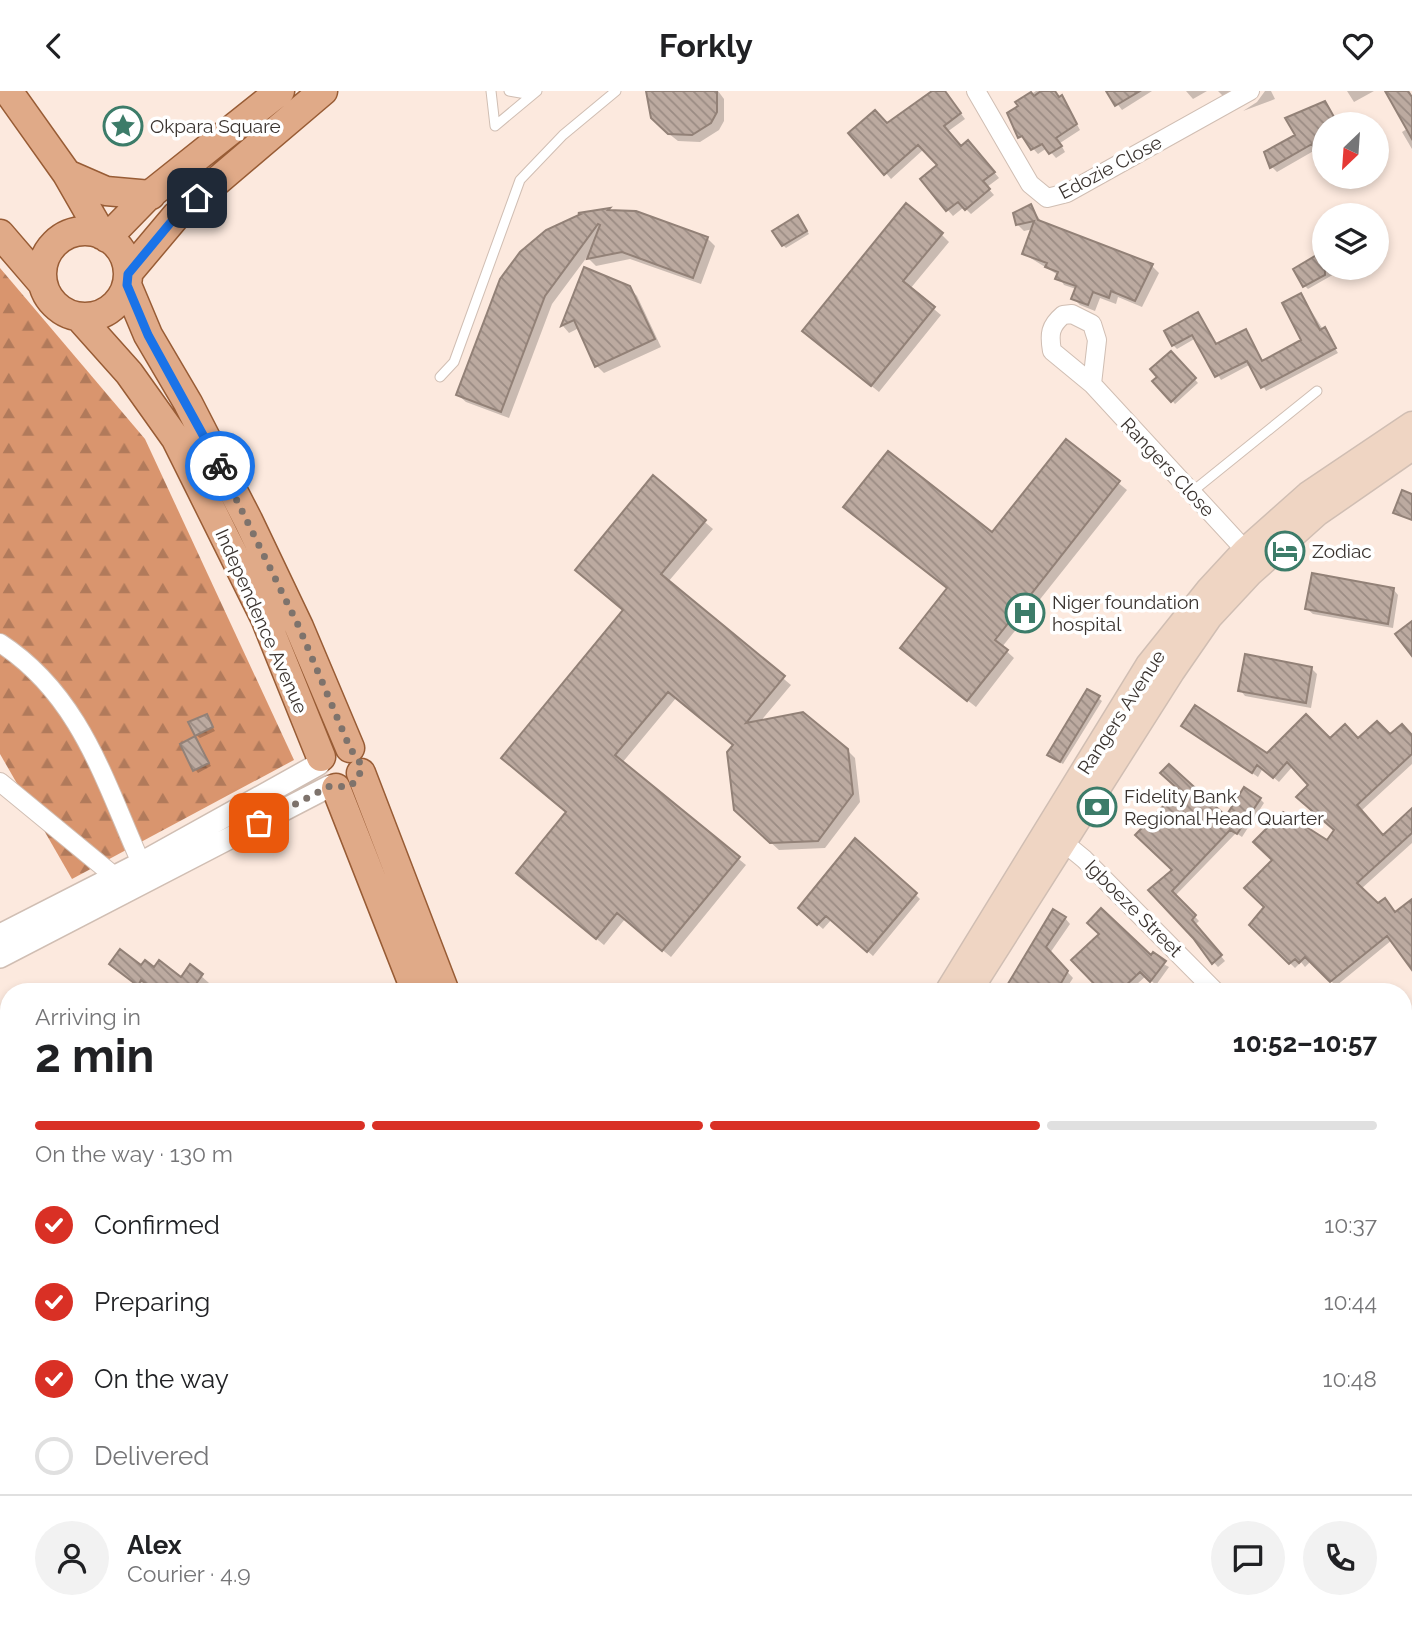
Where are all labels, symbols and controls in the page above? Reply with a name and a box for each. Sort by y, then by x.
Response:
icon: back [35,27,73,65]
text: Forkly [659,27,753,64]
icon: heart [1339,27,1377,65]
place icon: Okpara Square [102,105,144,147]
north arrow [1312,112,1390,189]
map controls [1312,112,1389,280]
place label: Okpara Square [150,115,281,137]
street label: Edozie Close [1055,131,1165,203]
pin [167,168,227,228]
icon: home [178,179,216,217]
button: layers [1312,203,1389,280]
street label: Rangers Close [1117,413,1219,521]
courier [185,431,255,501]
icon: bike [201,447,239,485]
street label: Independence Avenue [211,526,313,716]
hotel icon: Zodiac [1264,530,1306,572]
place label: Zodiac [1312,540,1372,562]
place label: Niger foundation hospital [1052,591,1199,635]
hospital icon: Niger foundation hospital [1004,592,1046,634]
street label: Rangers Avenue [1073,646,1169,778]
place label: Fidelity Bank Regional Head Quarter [1124,785,1324,829]
bank icon: Fidelity Bank Regional Head Quarter [1076,786,1118,828]
pin [229,793,289,853]
icon: bag [240,804,278,842]
street label: Igboeze Street [1081,855,1188,962]
text: Arriving in [35,1003,141,1030]
text: 10:52–10:57 [1233,1028,1377,1058]
text: 2 min [35,1029,154,1083]
text: On the way · 130 m [35,1140,233,1167]
icon: check [35,1206,73,1244]
text: Confirmed [94,1210,220,1240]
text: 10:37 [1324,1211,1377,1238]
icon: check [35,1283,73,1321]
text: Preparing [94,1287,210,1317]
text: 10:44 [1324,1288,1377,1315]
icon: check [35,1360,73,1398]
text: On the way [94,1364,229,1394]
text: 10:48 [1323,1365,1377,1392]
text: Delivered [94,1441,209,1471]
button: person [35,1521,109,1595]
button: chat [1211,1521,1285,1595]
button: phone [1303,1521,1377,1595]
text: Alex [127,1530,182,1560]
text: Courier · 4.9 [127,1560,251,1587]

